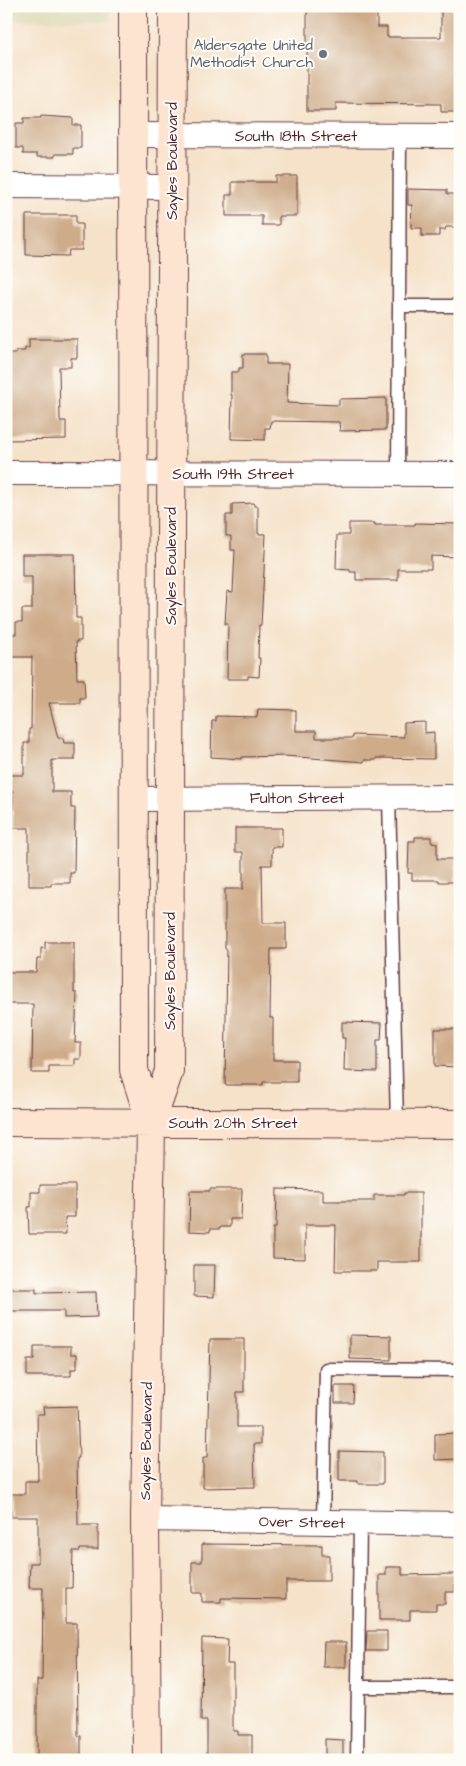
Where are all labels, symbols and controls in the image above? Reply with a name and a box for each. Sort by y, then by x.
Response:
place label: Aldersgate United Methodist Church [190,35,314,73]
marker: Aldersgate United Methodist Church [317,48,329,60]
street label: Sayles Boulevard [162,102,184,220]
street label: South 18th Street [235,126,357,147]
street label: South 19th Street [172,464,294,485]
street label: Sayles Boulevard [161,507,183,625]
street label: Fulton Street [250,788,344,809]
street label: Sayles Boulevard [160,912,182,1030]
street label: South 20th Street [168,1113,298,1134]
street label: Sayles Boulevard [135,1381,159,1500]
street label: Over Street [259,1511,345,1534]

